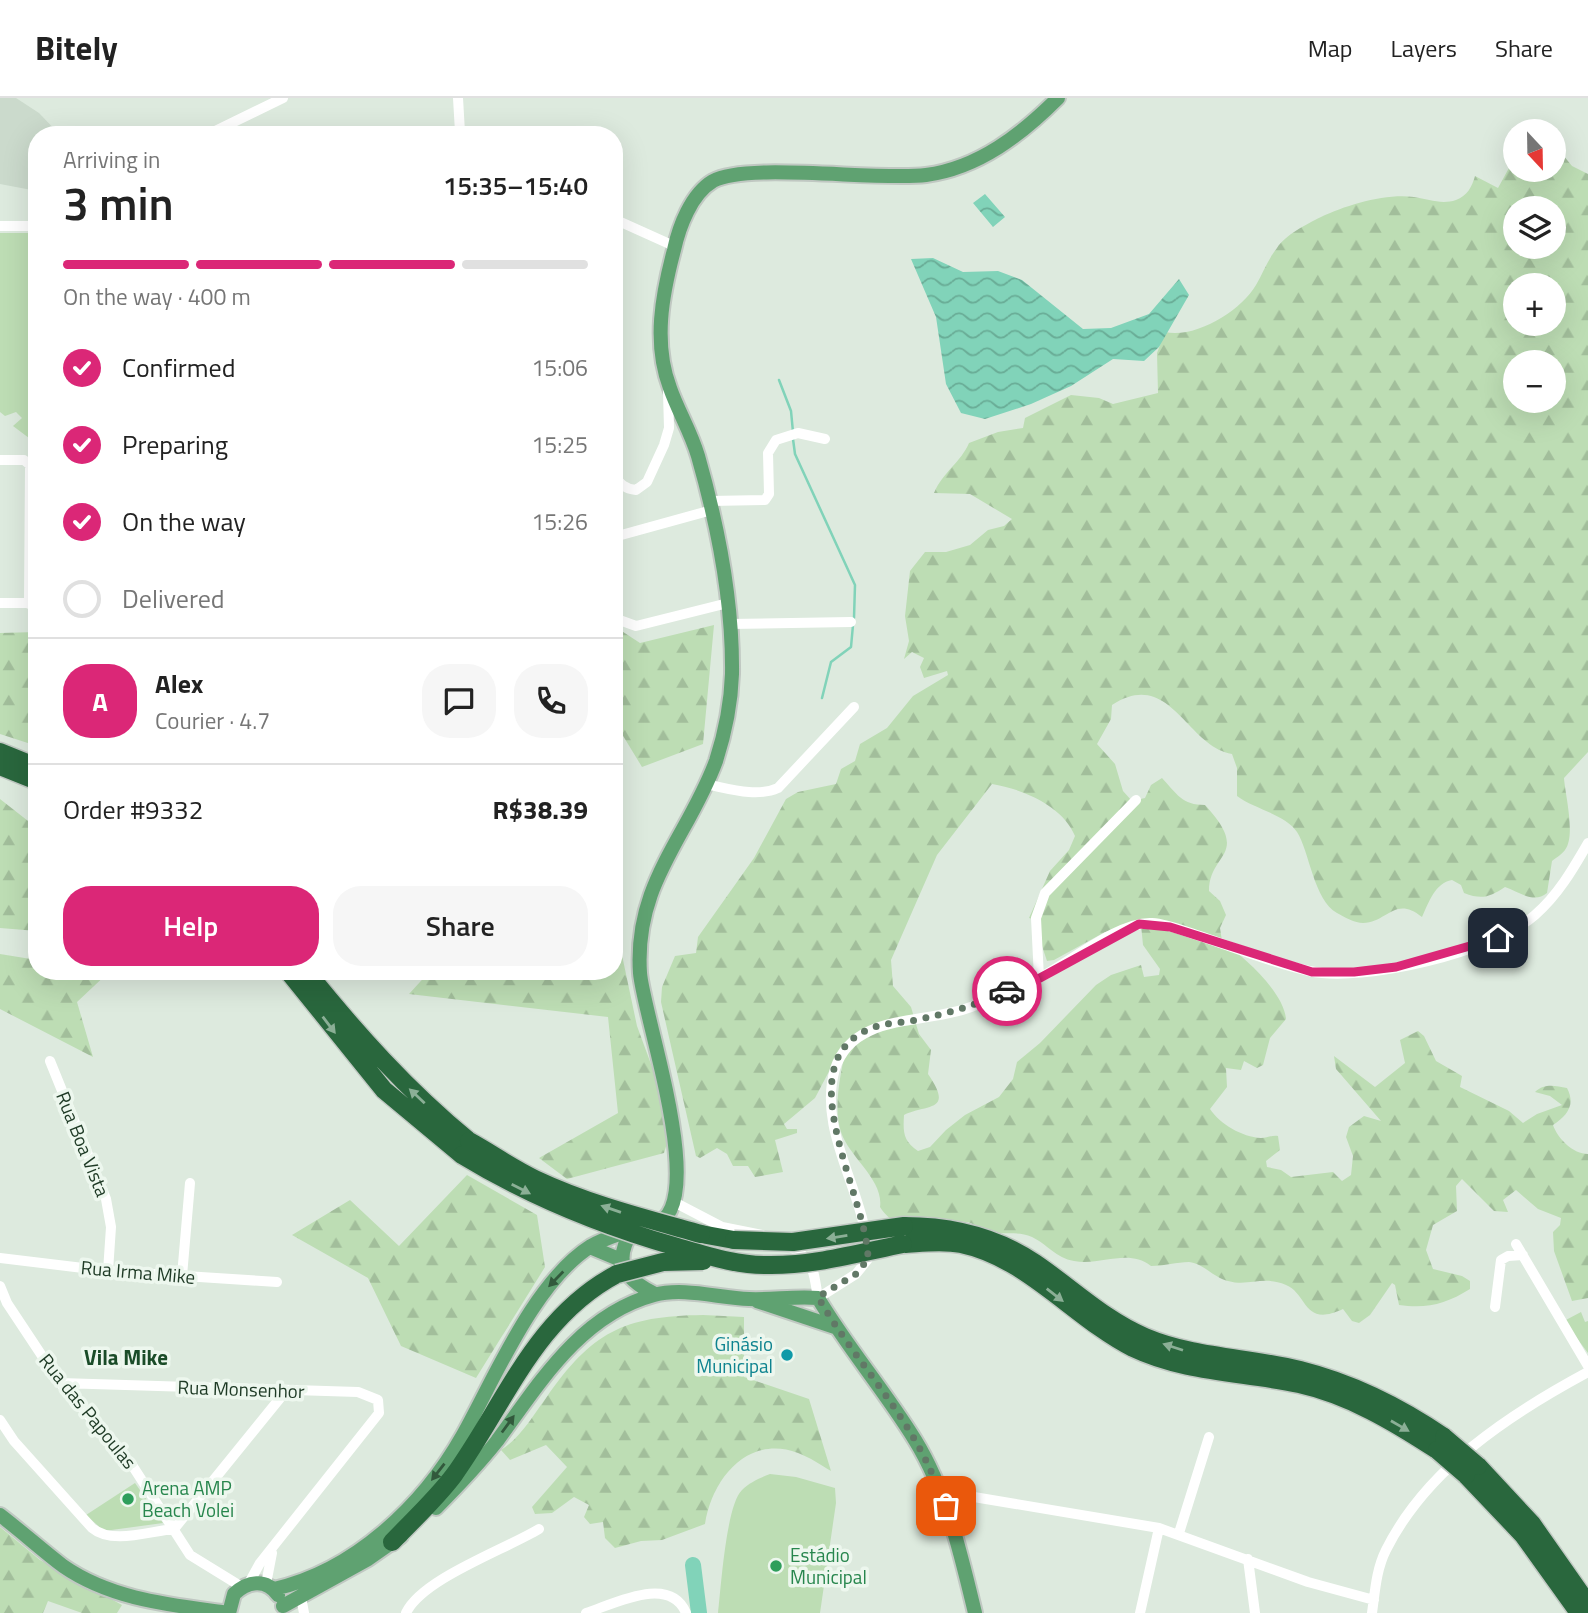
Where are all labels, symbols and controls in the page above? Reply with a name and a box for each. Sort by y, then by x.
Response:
text: Bitely [35,23,118,73]
text: Map [1308,30,1353,66]
text: Layers [1391,30,1457,66]
text: Share [1495,30,1553,66]
north arrow [1503,119,1566,182]
map controls [1503,119,1566,413]
text: Arriving in [63,142,160,177]
text: 15:35–15:40 [443,166,588,205]
text: 3 min [63,168,174,238]
button: layers [1503,196,1566,259]
button: + [1503,273,1566,336]
text: On the way · 400 m [63,279,251,314]
text: Confirmed [122,348,236,387]
icon: check [63,349,101,387]
text: 15:06 [531,350,588,385]
button: − [1503,350,1566,413]
text: Preparing [122,425,228,464]
icon: check [63,426,101,464]
text: 15:25 [531,427,588,462]
text: On the way [122,502,246,541]
icon: check [63,503,101,541]
text: 15:26 [531,504,588,539]
text: Delivered [122,579,225,618]
text: Alex [155,664,203,703]
button: chat [422,664,496,738]
button: phone [514,664,588,738]
text: A [92,682,108,721]
text: Courier · 4.7 [155,703,270,738]
text: Order #9332 [63,790,203,829]
text: R$38.39 [492,790,588,829]
button: Help [63,886,319,966]
button: Share [333,886,588,966]
pin [1468,908,1528,968]
icon: home [1479,919,1517,957]
courier [972,956,1042,1026]
icon: car [988,972,1026,1010]
one-way arrow [322,1016,336,1034]
street label: Rua Boa Vista [49,1087,118,1201]
one-way arrow [409,1089,426,1105]
one-way arrow [511,1184,531,1195]
one-way arrow [601,1203,622,1214]
one-way arrow [826,1231,848,1242]
street label: Rua Irma Mike [80,1252,197,1291]
one-way arrow [548,1270,565,1287]
one-way arrow [1045,1288,1063,1303]
place label: Ginásio Municipal [696,1329,773,1380]
district label: Vila Mike [84,1341,168,1373]
one-way arrow [1163,1341,1184,1351]
street label: Rua das Papoulas [33,1347,144,1475]
marker: Ginásio Municipal [779,1347,795,1363]
street label: Rua Monsenhor [177,1372,305,1405]
one-way arrow [501,1415,515,1433]
one-way arrow [1390,1420,1409,1433]
one-way arrow [430,1463,445,1481]
place label: Arena AMP Beach Volei [142,1473,234,1524]
pin [916,1476,976,1536]
icon: bag [927,1487,965,1525]
marker: Arena AMP Beach Volei [120,1491,136,1507]
place label: Estádio Municipal [790,1540,867,1591]
marker: Estádio Municipal [768,1558,784,1574]

